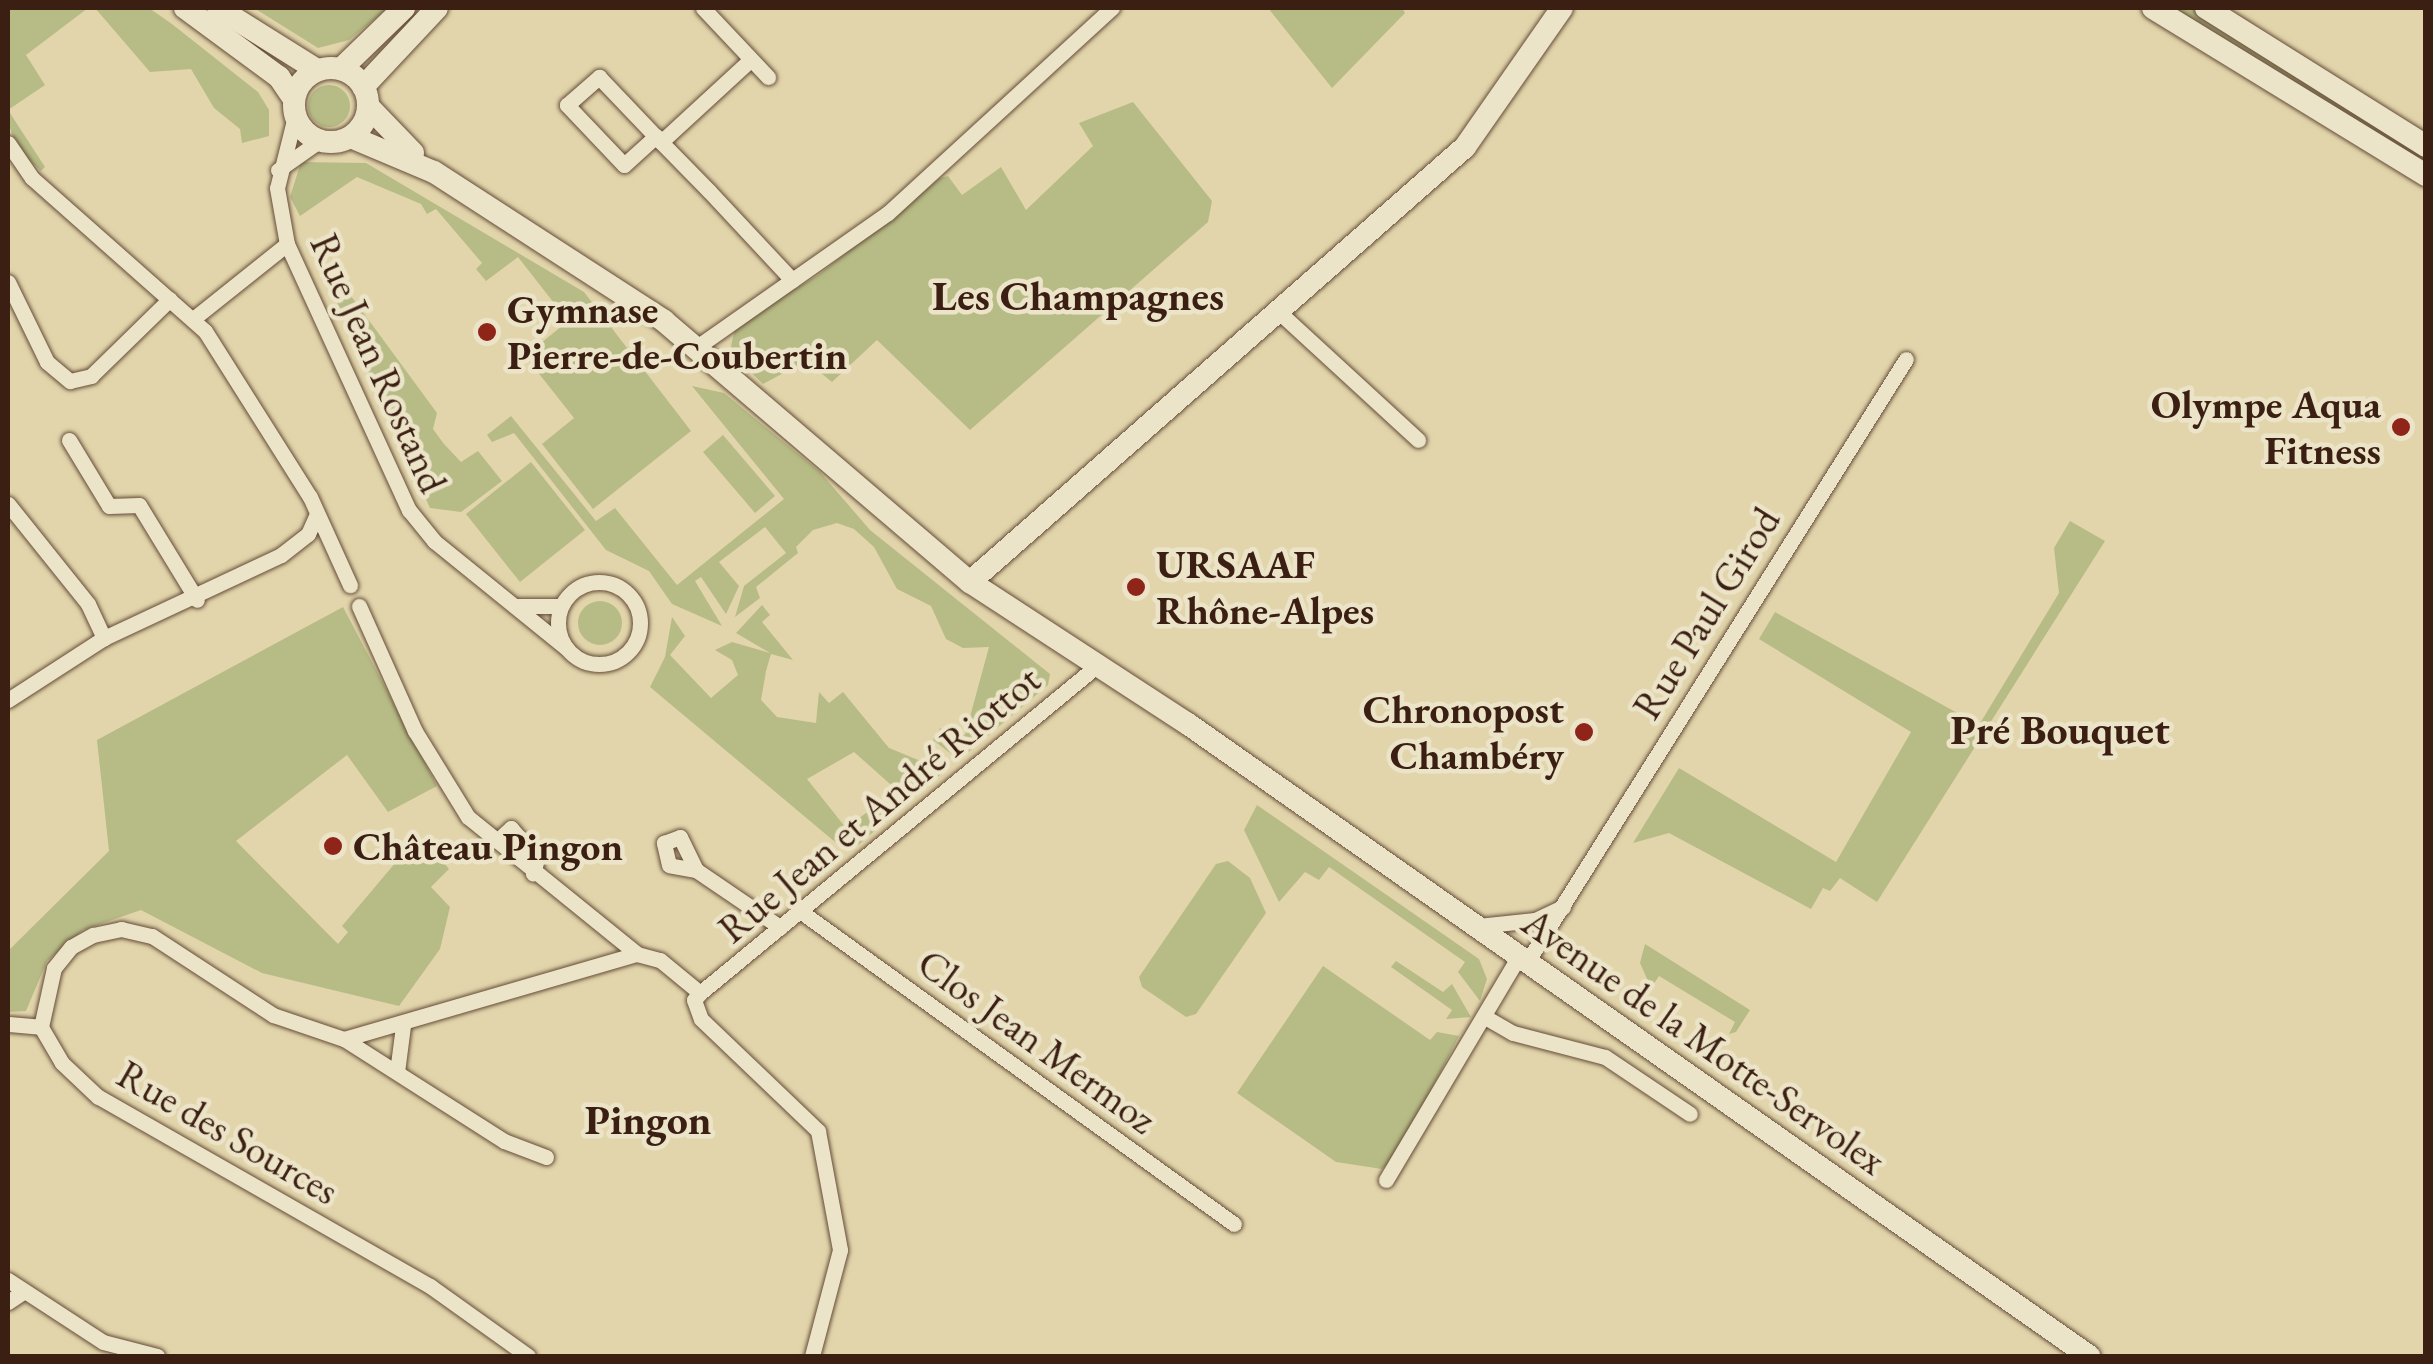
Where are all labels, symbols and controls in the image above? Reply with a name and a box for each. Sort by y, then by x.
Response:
street label: Rue Jean Rostand [300,226,458,500]
district label: Les Champagnes [932,271,1224,321]
place label: Gymnase Pierre-de-Coubertin [507,285,847,379]
marker: Gymnase Pierre-de-Coubertin [476,321,498,343]
place label: Olympe Aqua Fitness [2151,380,2381,474]
marker: Olympe Aqua Fitness [2390,416,2412,438]
street label: Rue Paul Girod [1622,498,1790,728]
place label: URSAAF Rhône-Alpes [1156,540,1374,634]
marker: URSAAF Rhône-Alpes [1125,576,1147,598]
street label: Rue Jean et André Riottot [708,655,1050,953]
place label: Chronopost Chambéry [1363,685,1564,779]
district label: Pré Bouquet [1950,705,2170,755]
marker: Chronopost Chambéry [1573,721,1595,743]
place label: Château Pingon [353,822,623,870]
marker: Château Pingon [322,835,344,857]
street label: Avenue de la Motte-Servolex [1513,897,1895,1185]
street label: Clos Jean Mermoz [909,939,1165,1143]
street label: Rue des Sources [109,1050,347,1214]
district label: Pingon [584,1095,712,1145]

